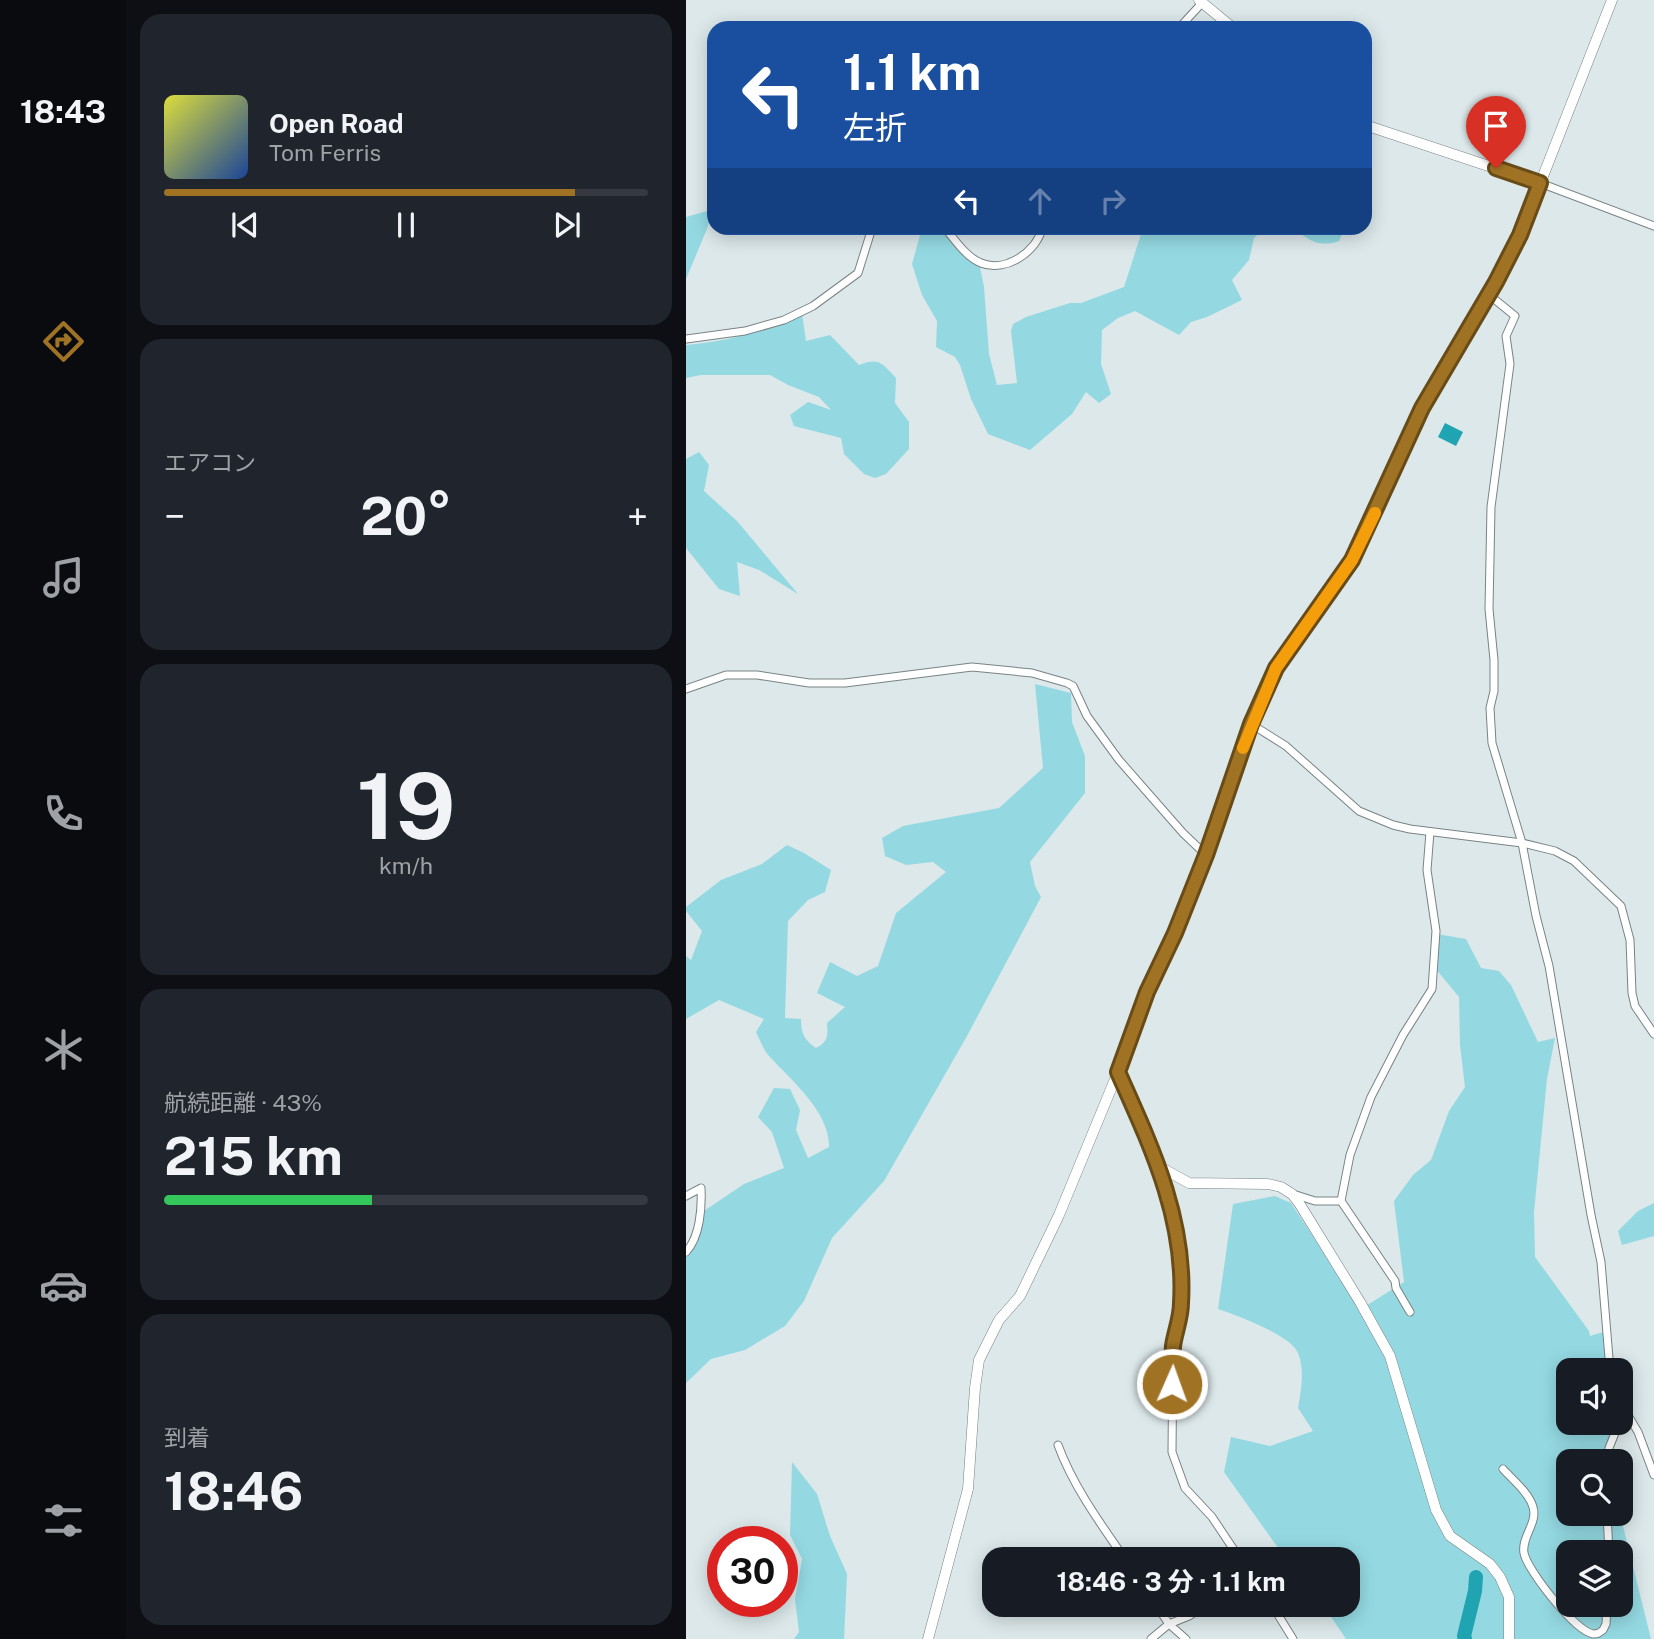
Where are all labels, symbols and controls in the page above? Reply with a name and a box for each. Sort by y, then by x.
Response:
text: 1.1 km [843,43,981,101]
icon: left [728,49,819,140]
text: 18:43 [20,93,106,130]
pin [1466,96,1526,168]
icon: arrive [1477,107,1515,145]
text: Open Road [269,108,404,139]
text: 左折 [843,109,907,146]
text: Tom Ferris [269,139,381,166]
icon: left [948,182,986,220]
icon: ahead [1021,182,1059,220]
icon: right [1094,182,1132,220]
icon: previous [226,206,264,244]
icon: pause [387,206,425,244]
icon: next [548,206,586,244]
icon: directions [39,317,88,366]
text: エアコン [164,449,256,476]
text: 20° [360,486,452,547]
text: − [164,494,185,539]
text: + [627,494,648,539]
icon: music [39,553,88,602]
text: 19 [357,753,455,859]
icon: phone [39,789,88,838]
text: km/h [379,852,433,879]
icon: climate [39,1025,88,1074]
text: 航続距離 · 43% [164,1089,322,1116]
text: 215 km [164,1126,343,1187]
icon: car [39,1261,88,1310]
position arrow [1135,1347,1209,1421]
map controls [1556,1358,1633,1617]
button: sound [1556,1358,1633,1435]
text: 到着 [164,1424,210,1451]
button: search [1556,1449,1633,1526]
text: 18:46 [164,1461,303,1522]
icon: filters [39,1496,88,1545]
speed limit sign: 30 [707,1526,798,1617]
button: layers [1556,1540,1633,1617]
text: 18:46 · 3 分 · 1.1 km [1056,1566,1286,1597]

